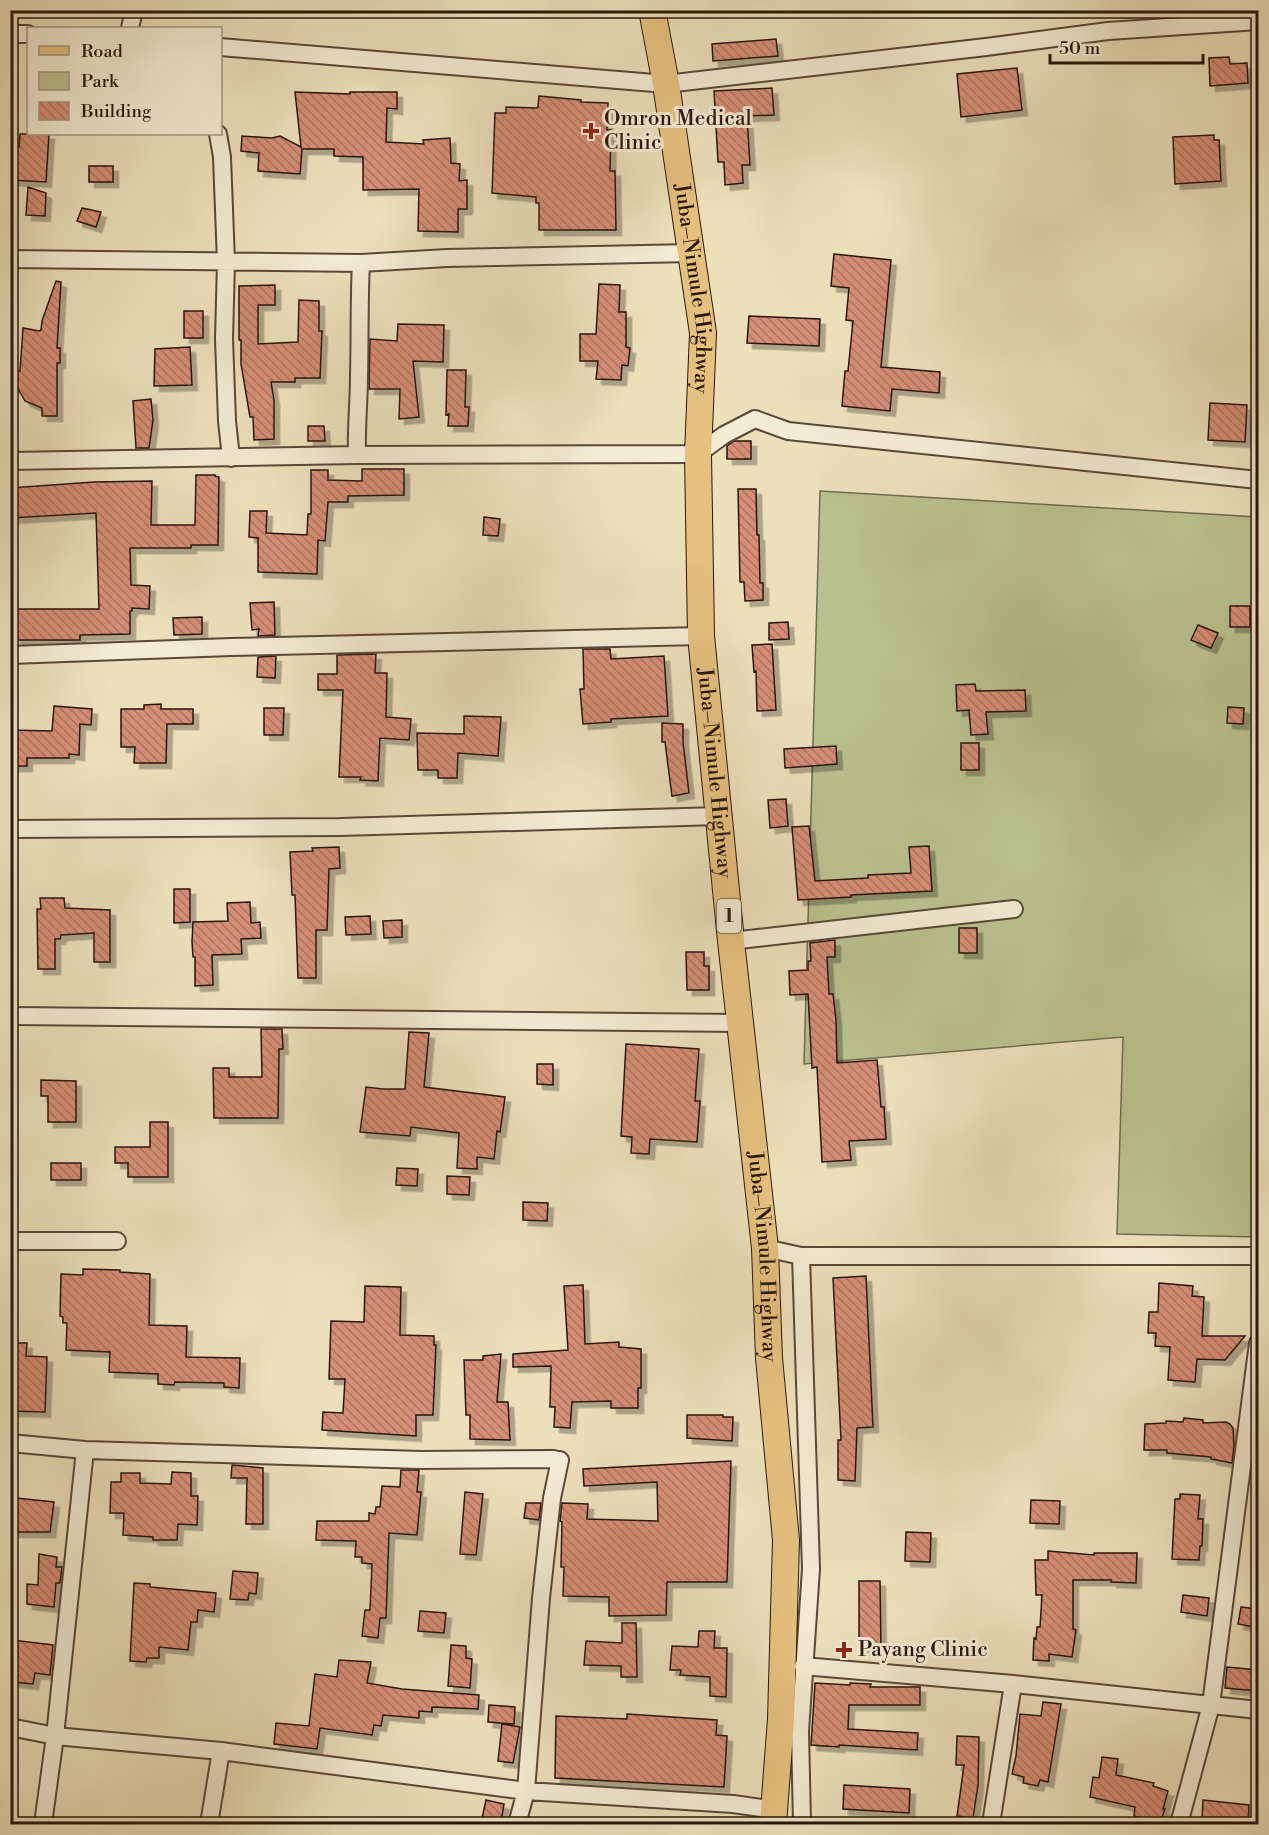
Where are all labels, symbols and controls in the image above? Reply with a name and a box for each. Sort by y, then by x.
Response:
legend [27,27,222,135]
scale bar [1050,27,1203,65]
text: 50 m [1059,37,1101,60]
text: Road [81,40,124,63]
text: Park [81,70,120,93]
text: Building [80,100,152,123]
place label: Omron Medical Clinic [604,106,752,156]
marker: Omron Medical Clinic [582,122,600,140]
street label: Juba–Nimule Highway [668,181,716,395]
street label: Juba–Nimule Highway [691,666,738,880]
road number: 1 [717,899,741,933]
street label: Juba–Nimule Highway [741,1149,782,1363]
place label: Payang Clinic [858,1637,988,1663]
marker: Payang Clinic [835,1641,853,1659]

